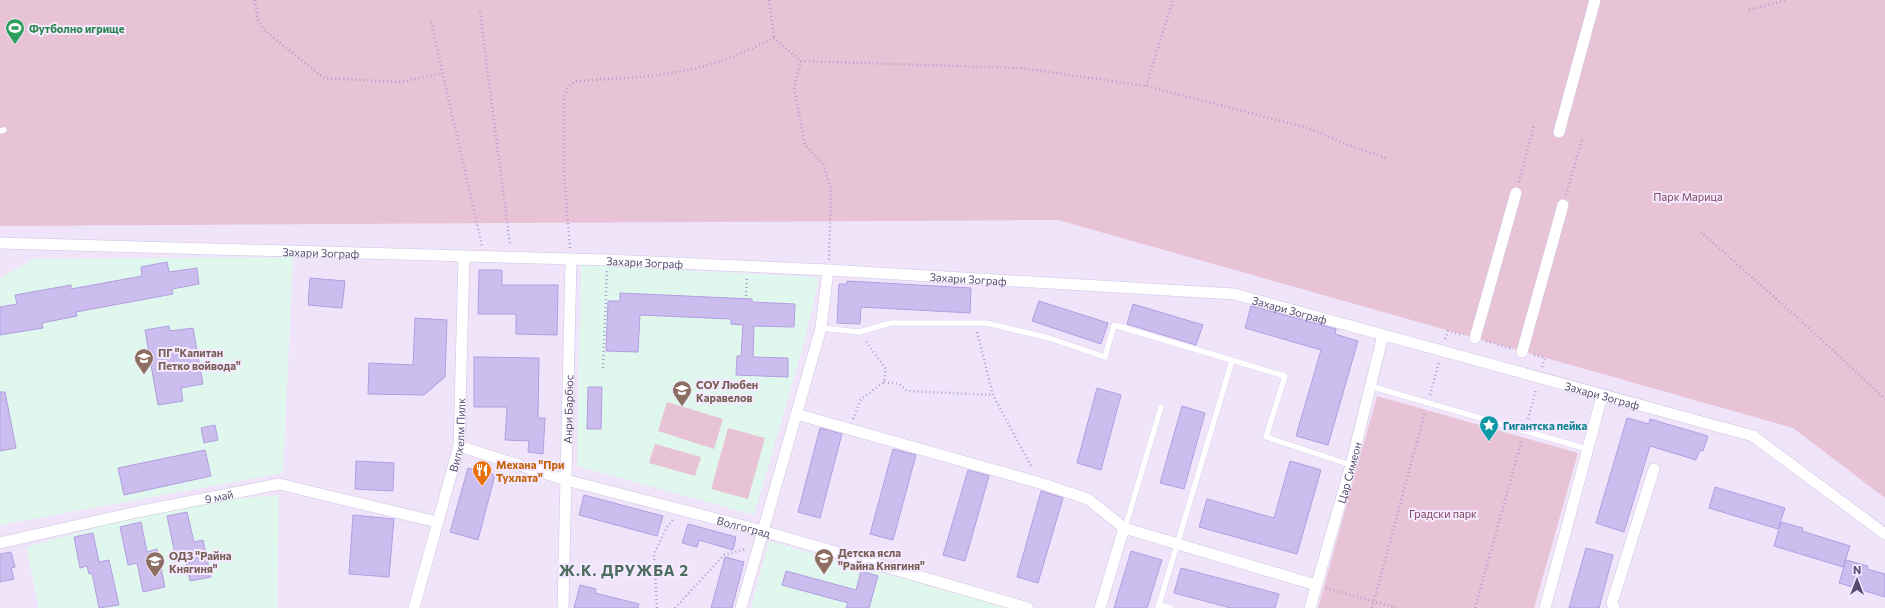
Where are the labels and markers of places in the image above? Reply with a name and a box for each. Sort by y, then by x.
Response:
sports icon: Футболно игрище [4,17,26,45]
place label: Футболно игрище [29,22,125,35]
place label: ПГ "Капитан Петко войвода" [158,346,241,372]
school or university icon: ПГ "Капитан Петко войвода" [133,347,155,375]
place label: СОУ Любен Каравелов [696,378,758,404]
school or university icon: СОУ Любен Каравелов [671,379,693,407]
place icon: Гигантска пейка [1478,414,1500,442]
place label: Гигантска пейка [1503,419,1588,432]
place label: Механа "При Тухлата" [496,458,564,484]
restaurant icon: Механа "При Тухлата" [471,459,493,487]
place label: Детска ясла "Райна Княгиня" [838,546,925,572]
school or university icon: Детска ясла "Райна Княгиня" [813,547,835,575]
place label: ОДЗ "Райна Княгиня" [169,549,232,575]
school or university icon: ОДЗ "Райна Княгиня" [144,550,166,578]

